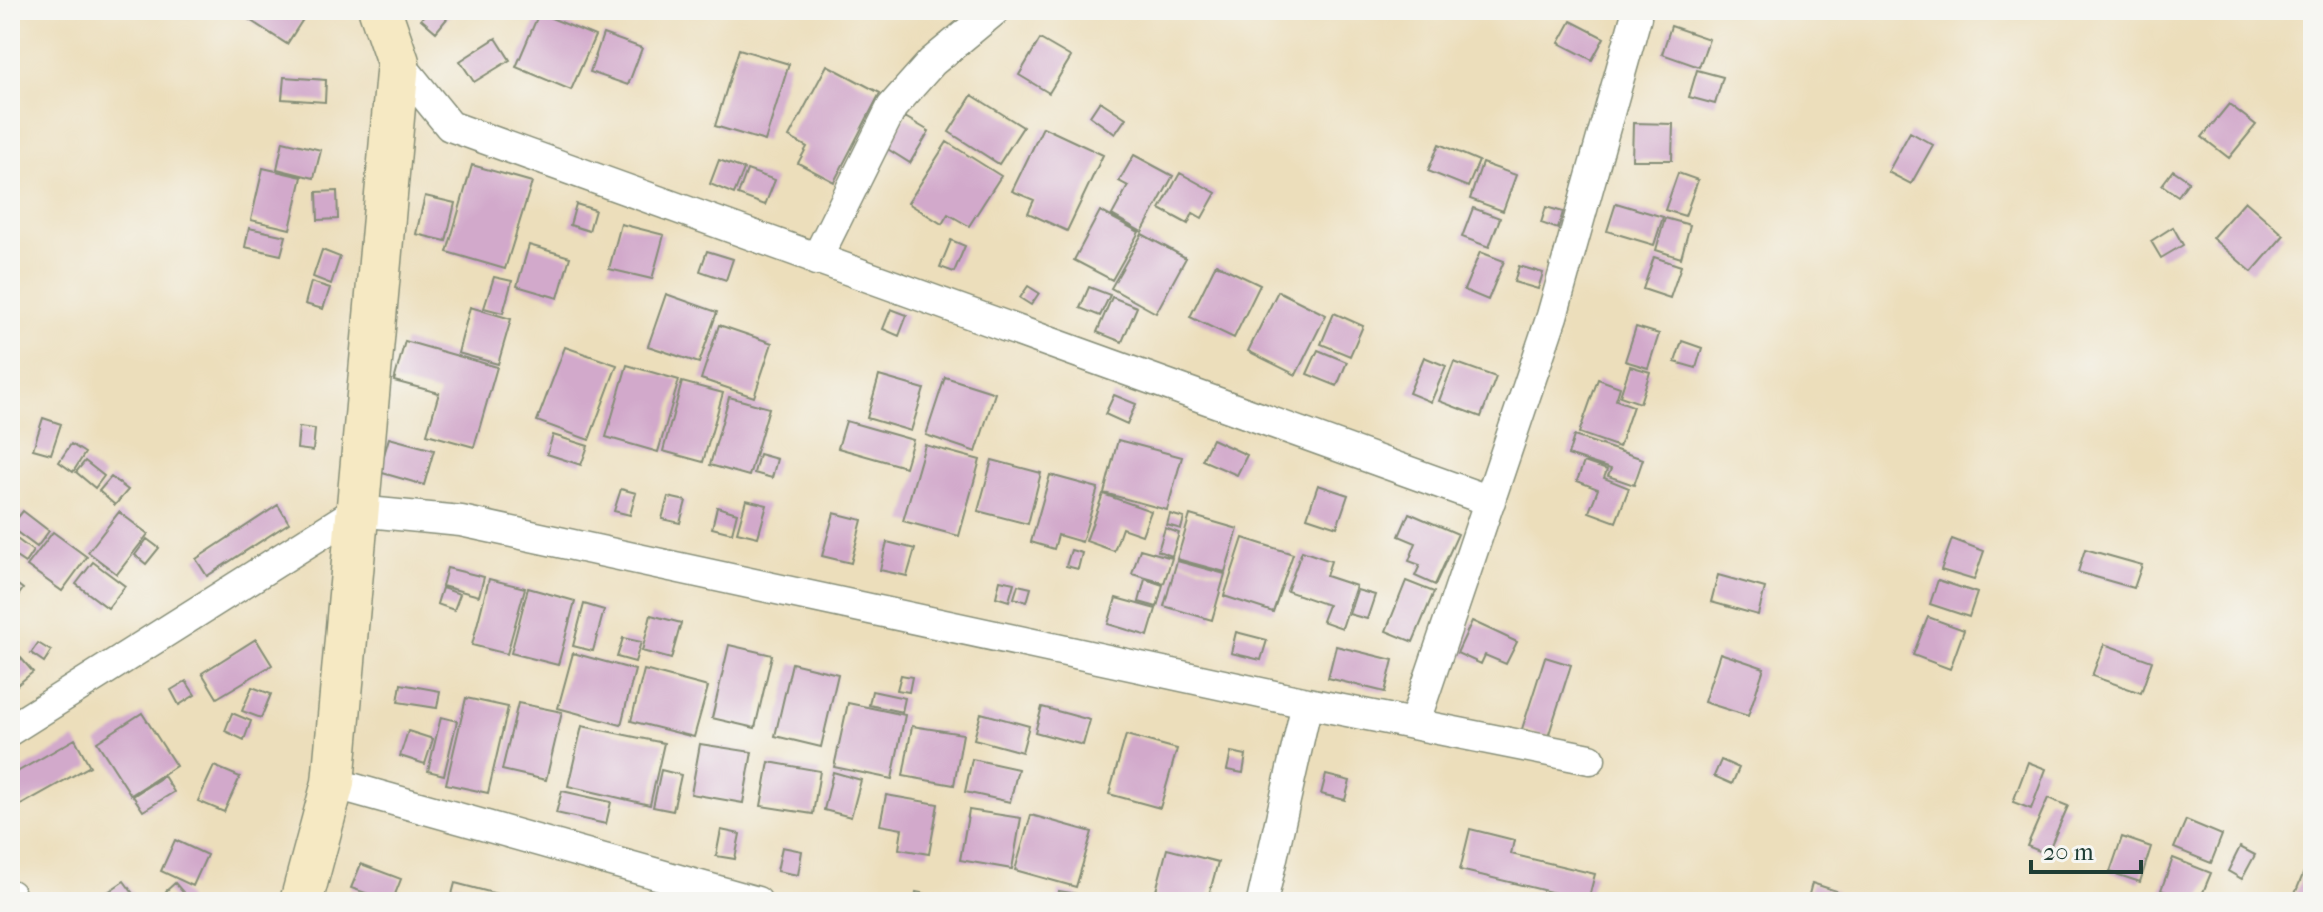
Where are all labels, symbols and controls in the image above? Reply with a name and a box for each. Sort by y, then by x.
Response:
scale bar [2031,824,2141,874]
text: 20 m [2043,838,2094,866]

